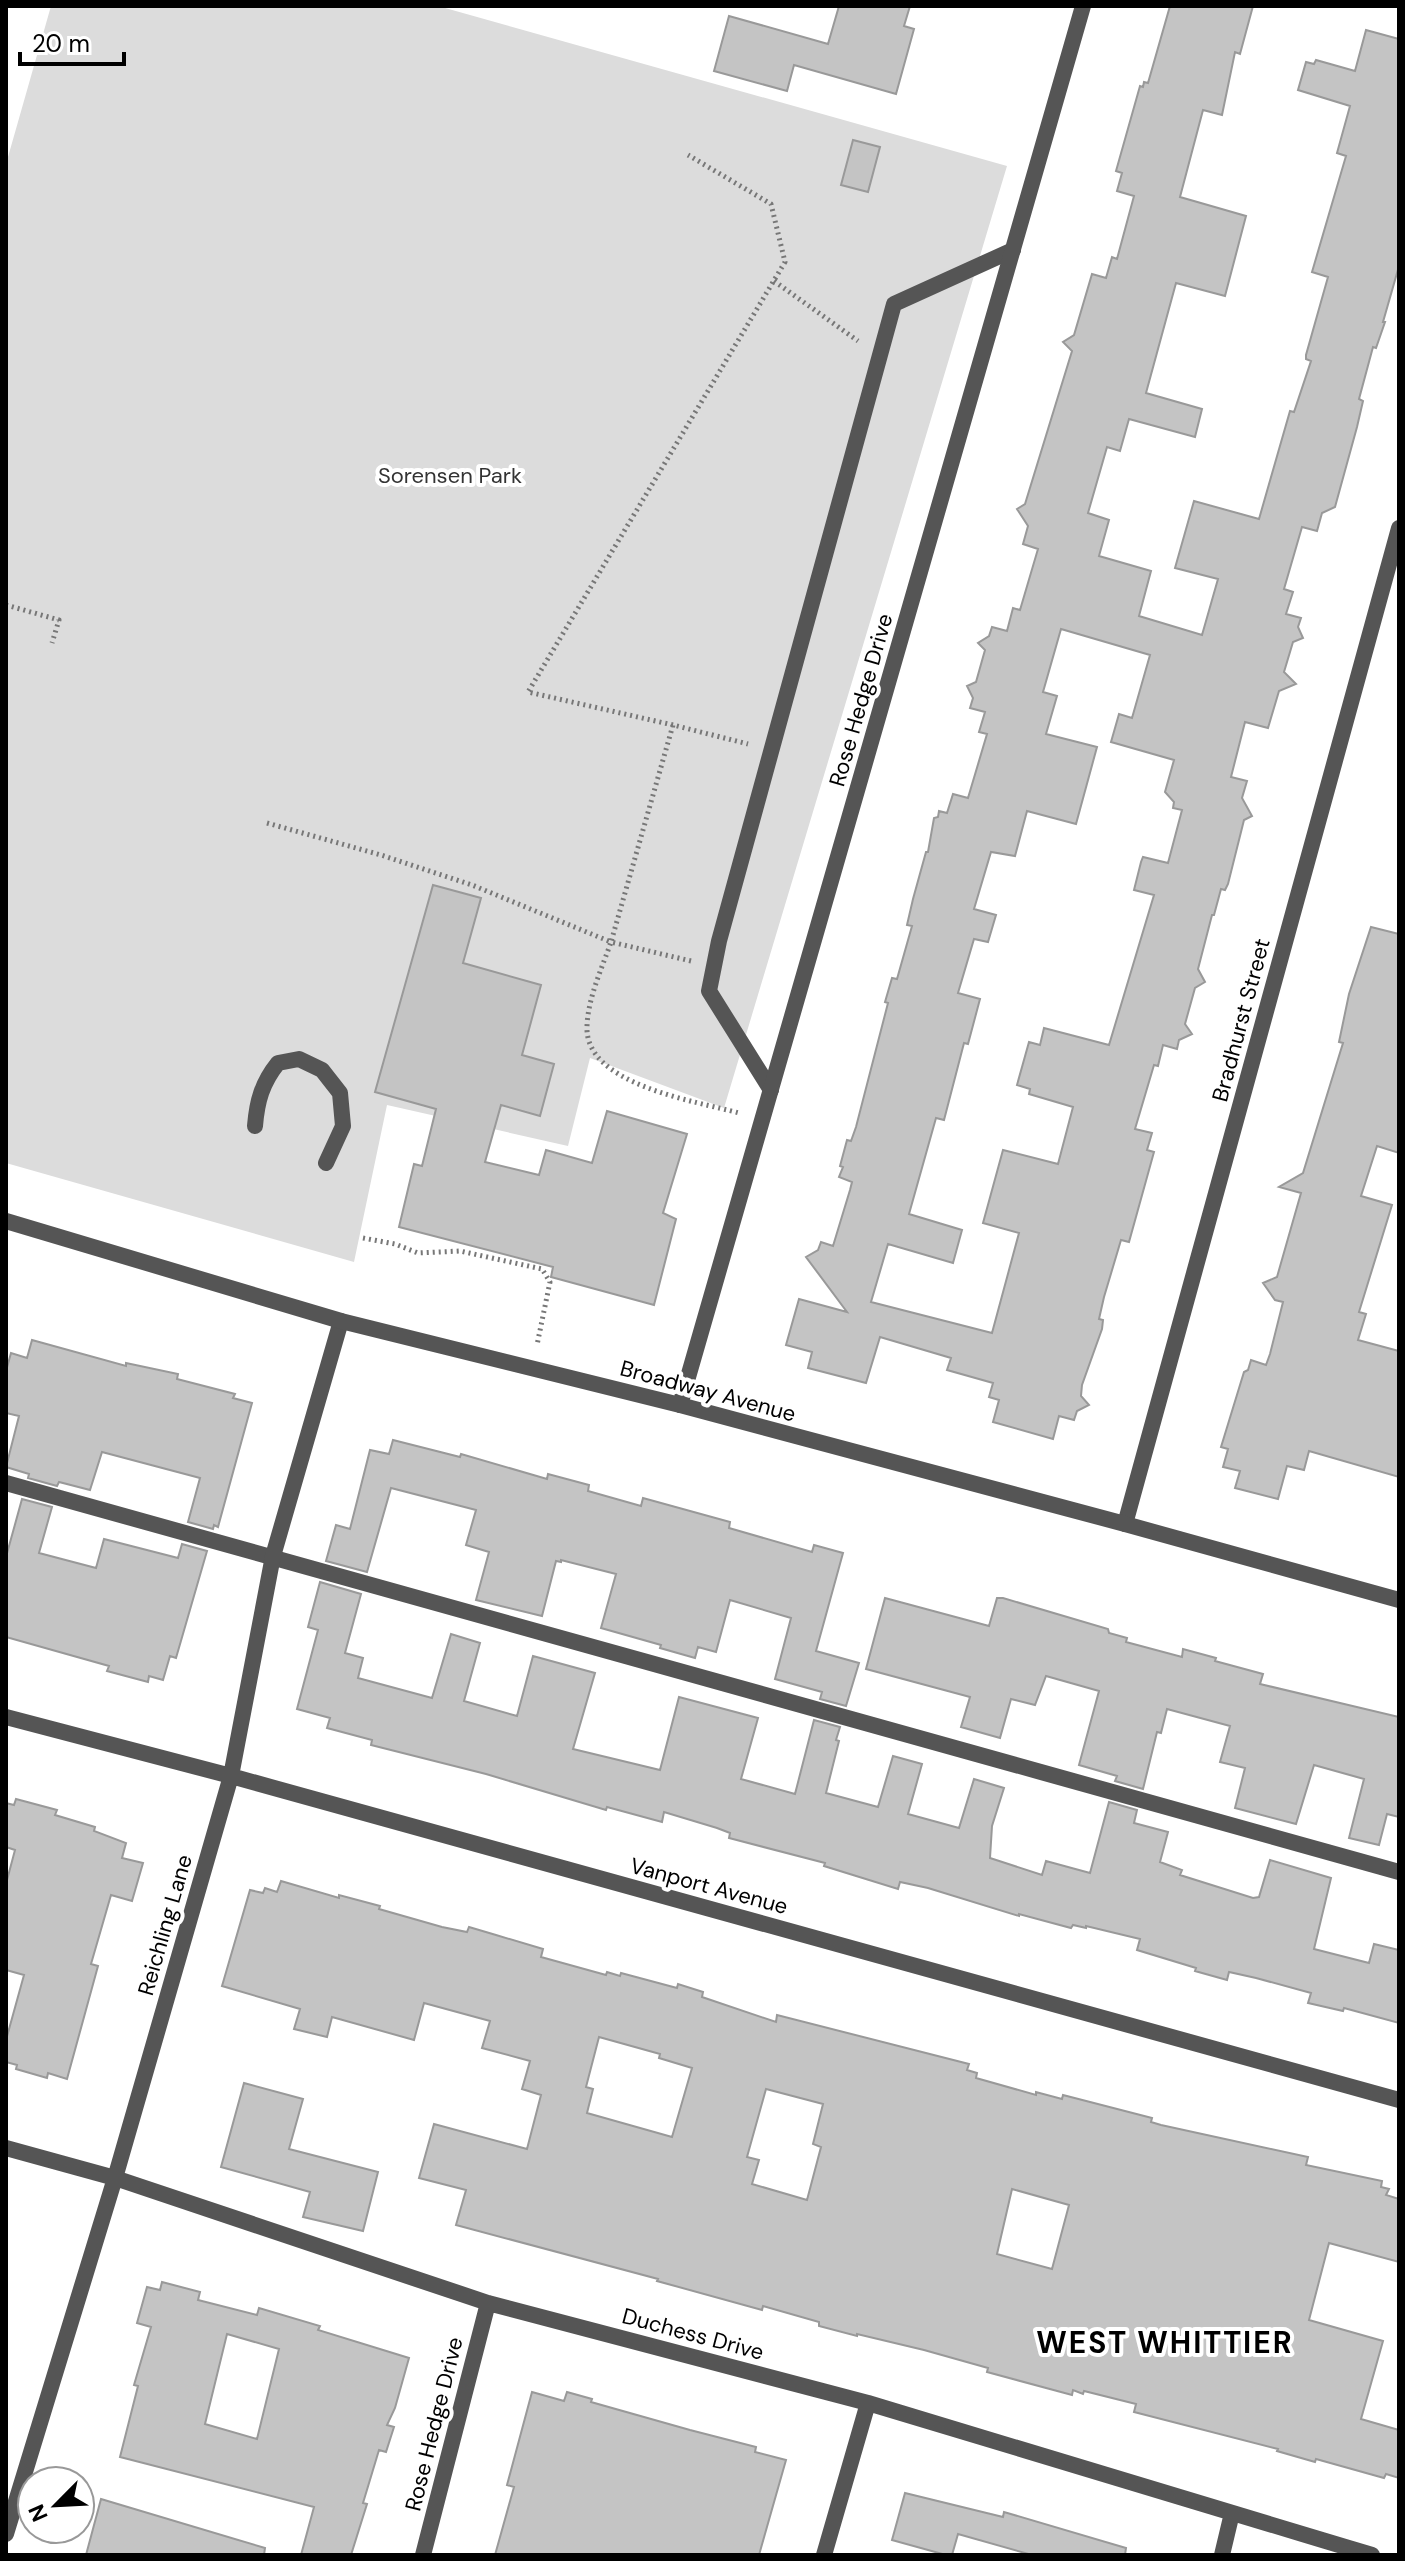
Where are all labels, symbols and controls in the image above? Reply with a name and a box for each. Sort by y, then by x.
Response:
scale bar [20,16,124,66]
text: 20 m [32,28,90,59]
park label: Sorensen Park [378,461,522,490]
street label: Rose Hedge Drive [822,610,900,790]
street label: Bradhurst Street [1205,935,1277,1105]
street label: Broadway Avenue [617,1354,799,1428]
street label: Reichling Lane [131,1851,199,1999]
street label: Vanport Avenue [627,1851,791,1921]
street label: Duchess Drive [619,2301,767,2367]
district label: WEST WHITTIER [1036,2323,1294,2362]
street label: Rose Hedge Drive [398,2334,470,2514]
north arrow [16,2465,96,2545]
text: N [22,2500,55,2526]

